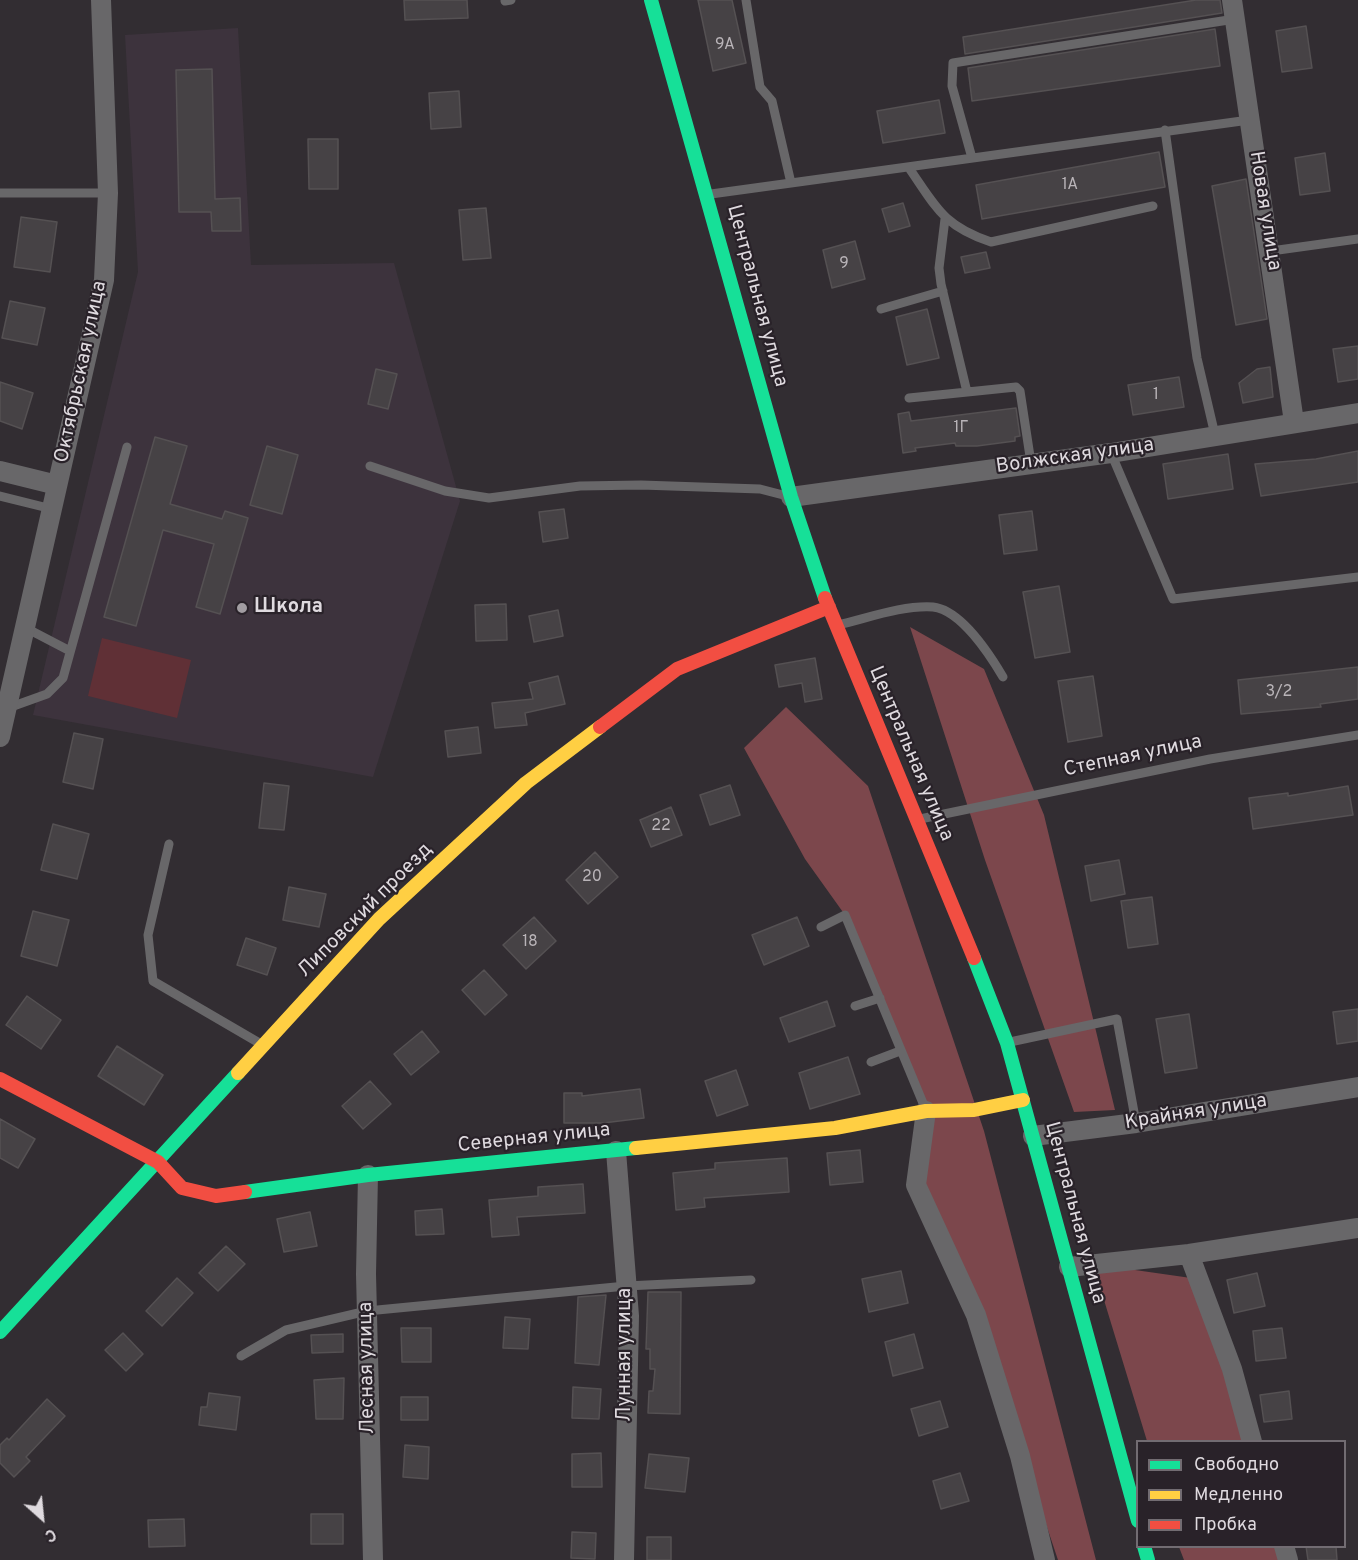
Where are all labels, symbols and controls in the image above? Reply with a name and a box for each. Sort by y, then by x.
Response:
house number: 9А [715,36,735,56]
street label: Новая улица [1243,150,1285,272]
house number: 1А [1062,176,1078,196]
street label: Центральная улица [720,202,792,390]
house number: 9 [839,255,849,275]
street label: Октябрьская улица [51,279,113,465]
house number: 1 [1153,386,1159,406]
house number: 1Г [953,419,969,439]
street label: Волжская улица [994,434,1156,480]
place label: Школа [254,596,323,620]
marker: Школа [235,601,249,615]
street label: Центральная улица [862,663,958,845]
house number: 3/2 [1266,683,1292,703]
street label: Степная улица [1062,731,1204,783]
house number: 22 [651,817,671,837]
street label: Липовский проезд [294,839,438,983]
house number: 20 [582,868,602,888]
house number: 18 [522,933,538,953]
street label: Крайняя улица [1123,1090,1269,1136]
street label: Северная улица [456,1119,612,1159]
street label: Центральная улица [1038,1119,1110,1307]
street label: Лунная улица [614,1288,638,1422]
street label: Лесная улица [355,1302,381,1434]
legend [1136,1440,1346,1548]
text: Свободно [1194,1454,1279,1477]
text: Медленно [1194,1484,1283,1507]
north arrow [12,1488,72,1548]
text: Пробка [1194,1514,1257,1537]
text: С [41,1523,59,1545]

